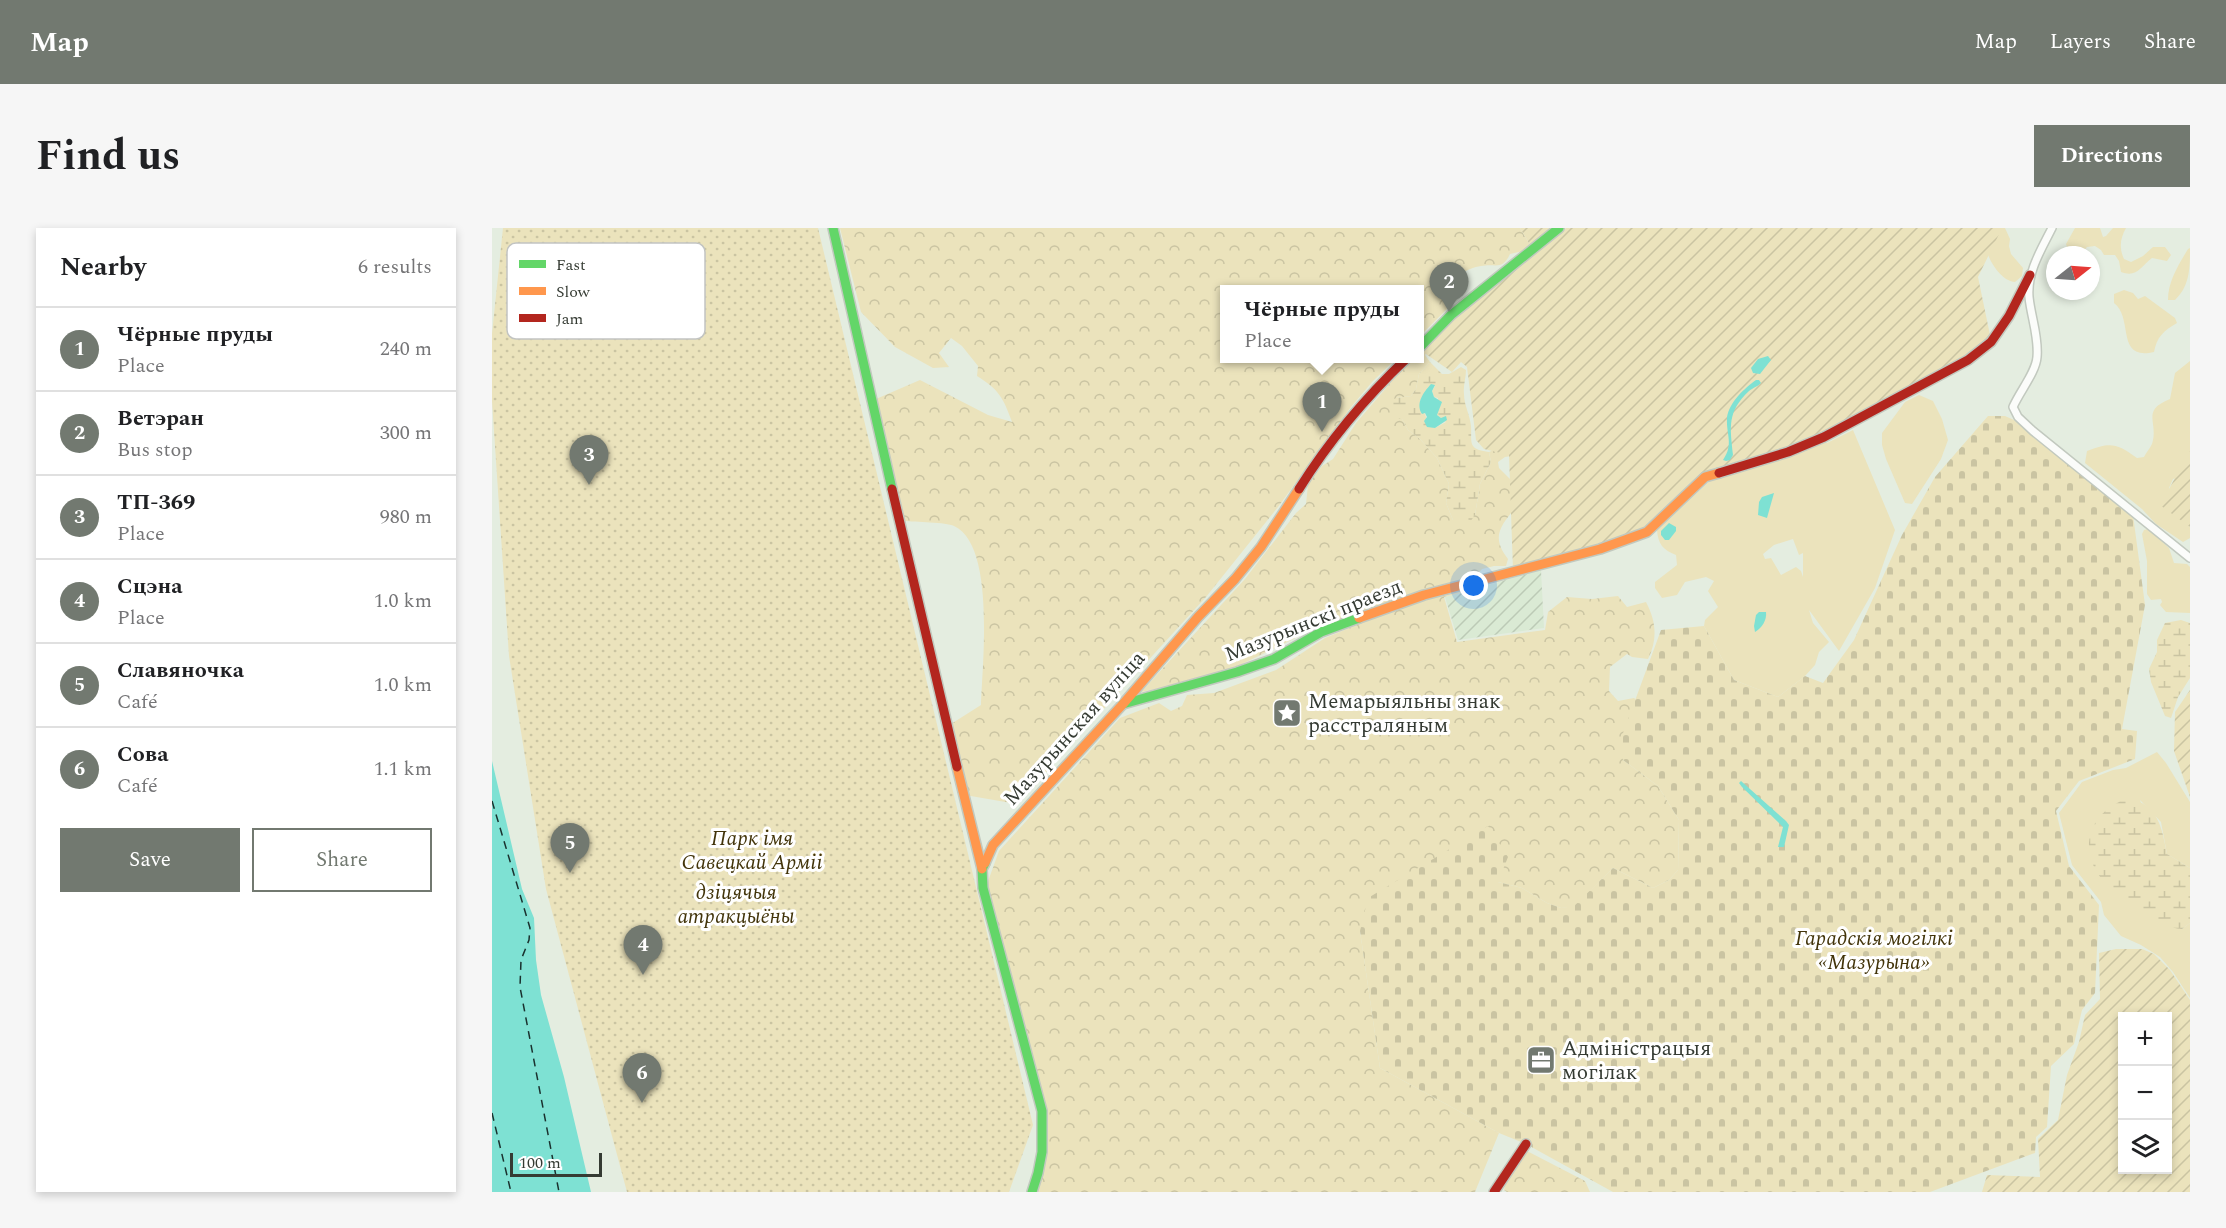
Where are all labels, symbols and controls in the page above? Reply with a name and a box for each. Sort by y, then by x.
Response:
text: Map [30,21,89,64]
text: Map [1975,26,2017,58]
text: Layers [2050,26,2111,58]
text: Share [2144,26,2196,58]
text: Find us [36,125,180,188]
button: Directions [2034,125,2190,187]
legend [507,243,705,339]
north arrow [2046,246,2100,300]
text: Nearby [60,247,146,287]
text: 6 results [358,252,432,282]
text: Fast [556,253,586,277]
pin: 2 [1430,262,1468,312]
text: Slow [556,280,591,304]
popup [1220,285,1424,363]
text: Чёрные пруды [1244,293,1400,326]
text: Jam [556,307,584,331]
text: Чёрные пруды [117,318,273,351]
text: Place [1244,326,1292,356]
text: 1 [74,334,85,364]
text: 240 m [380,334,432,364]
text: Place [117,351,165,381]
pin: 1 [1302,382,1342,432]
text: Ветэран [117,402,204,435]
text: 2 [74,418,85,448]
text: 300 m [380,418,432,448]
text: Bus stop [117,435,193,465]
pin: 3 [570,436,608,485]
text: ТП-369 [117,486,195,519]
text: 3 [74,502,85,532]
text: 980 m [380,502,432,532]
text: Place [117,519,165,549]
text: Сцэна [117,570,183,603]
street label: Мазурынскі праезд [1220,571,1407,671]
your location [1459,571,1488,600]
text: 4 [74,586,85,616]
text: 1.0 km [374,586,432,616]
text: Place [117,603,165,633]
street label: Мазурынская вуліца [996,643,1154,813]
text: Славяночка [117,654,244,687]
text: 5 [74,670,85,700]
text: 1.0 km [374,670,432,700]
place label: Мемарыяльны знак расстраляным [1308,686,1501,742]
text: Café [117,687,158,717]
place icon: Мемарыяльны знак расстраляным [1271,697,1303,729]
text: Сова [117,738,169,771]
text: 6 [74,754,85,784]
text: 1.1 km [374,754,432,784]
text: Café [117,771,158,801]
park label: Парк імя Савецкай Арміі [682,823,822,879]
pin: 5 [550,824,590,873]
button: Save [60,828,240,892]
button: Share [252,828,432,892]
park label: дзіцячыя атракцыёны [677,877,795,933]
park label: Гарадскія могілкі «Мазурына» [1795,923,1953,979]
pin: 4 [624,926,662,975]
map controls [2118,1012,2172,1174]
button: + [2118,1012,2172,1066]
place label: Адміністрацыя могілак [1562,1033,1711,1089]
office icon: Адміністрацыя могілак [1525,1044,1557,1076]
pin: 6 [622,1054,662,1103]
button: − [2118,1066,2172,1120]
button: layers [2118,1120,2172,1174]
scale bar [510,1150,602,1178]
text: 100 m [519,1151,561,1175]

